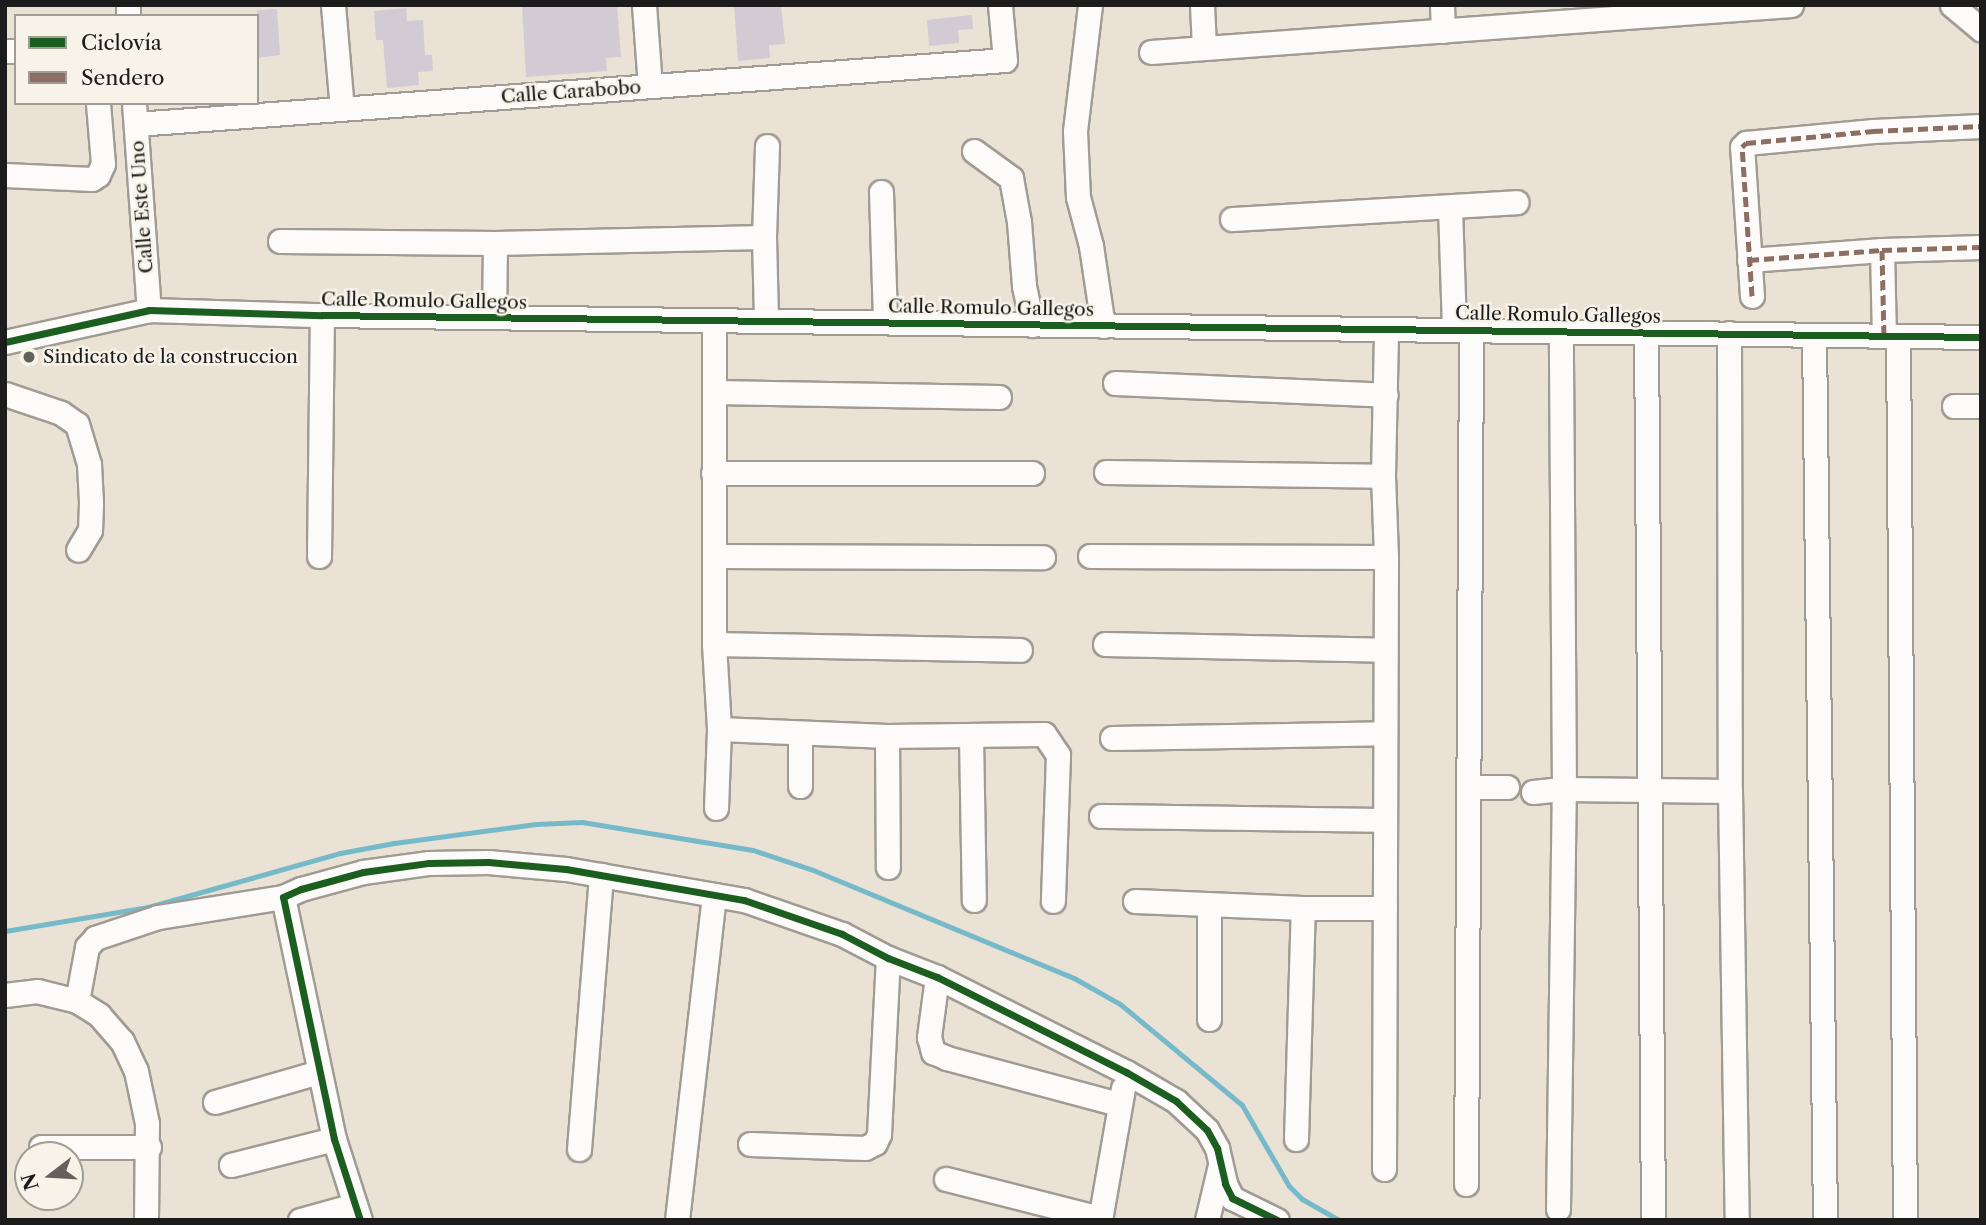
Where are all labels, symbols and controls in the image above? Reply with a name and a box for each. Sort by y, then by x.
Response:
legend [14,14,259,105]
text: Ciclovía [81,30,162,55]
text: Sendero [81,65,165,90]
street label: Calle Carabobo [500,76,642,108]
street label: Calle Este Uno [126,140,158,274]
street label: Calle Romulo Gallegos [321,288,527,314]
street label: Calle Romulo Gallegos [888,295,1094,321]
street label: Calle Romulo Gallegos [1455,302,1661,328]
place label: Sindicato de la construccion [43,346,298,368]
marker: Sindicato de la construccion [21,349,37,365]
north arrow [14,1141,84,1211]
text: N [17,1170,44,1193]

